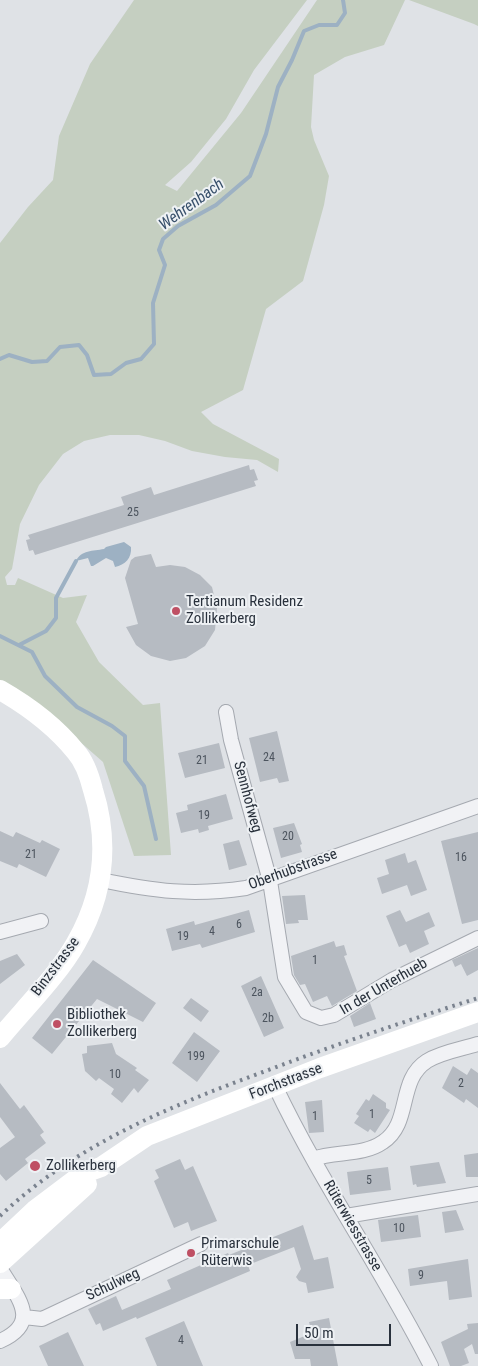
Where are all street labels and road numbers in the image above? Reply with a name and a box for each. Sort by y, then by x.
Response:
street label: Sennhofweg [229,759,265,835]
street label: Oberhubstrasse [246,846,340,894]
street label: Binzstrasse [28,934,84,1000]
street label: In der Unterhueb [337,955,431,1019]
street label: Forchstrasse [247,1060,325,1104]
street label: Rüterwiesstrasse [319,1177,385,1275]
street label: Schulweg [83,1265,143,1305]

